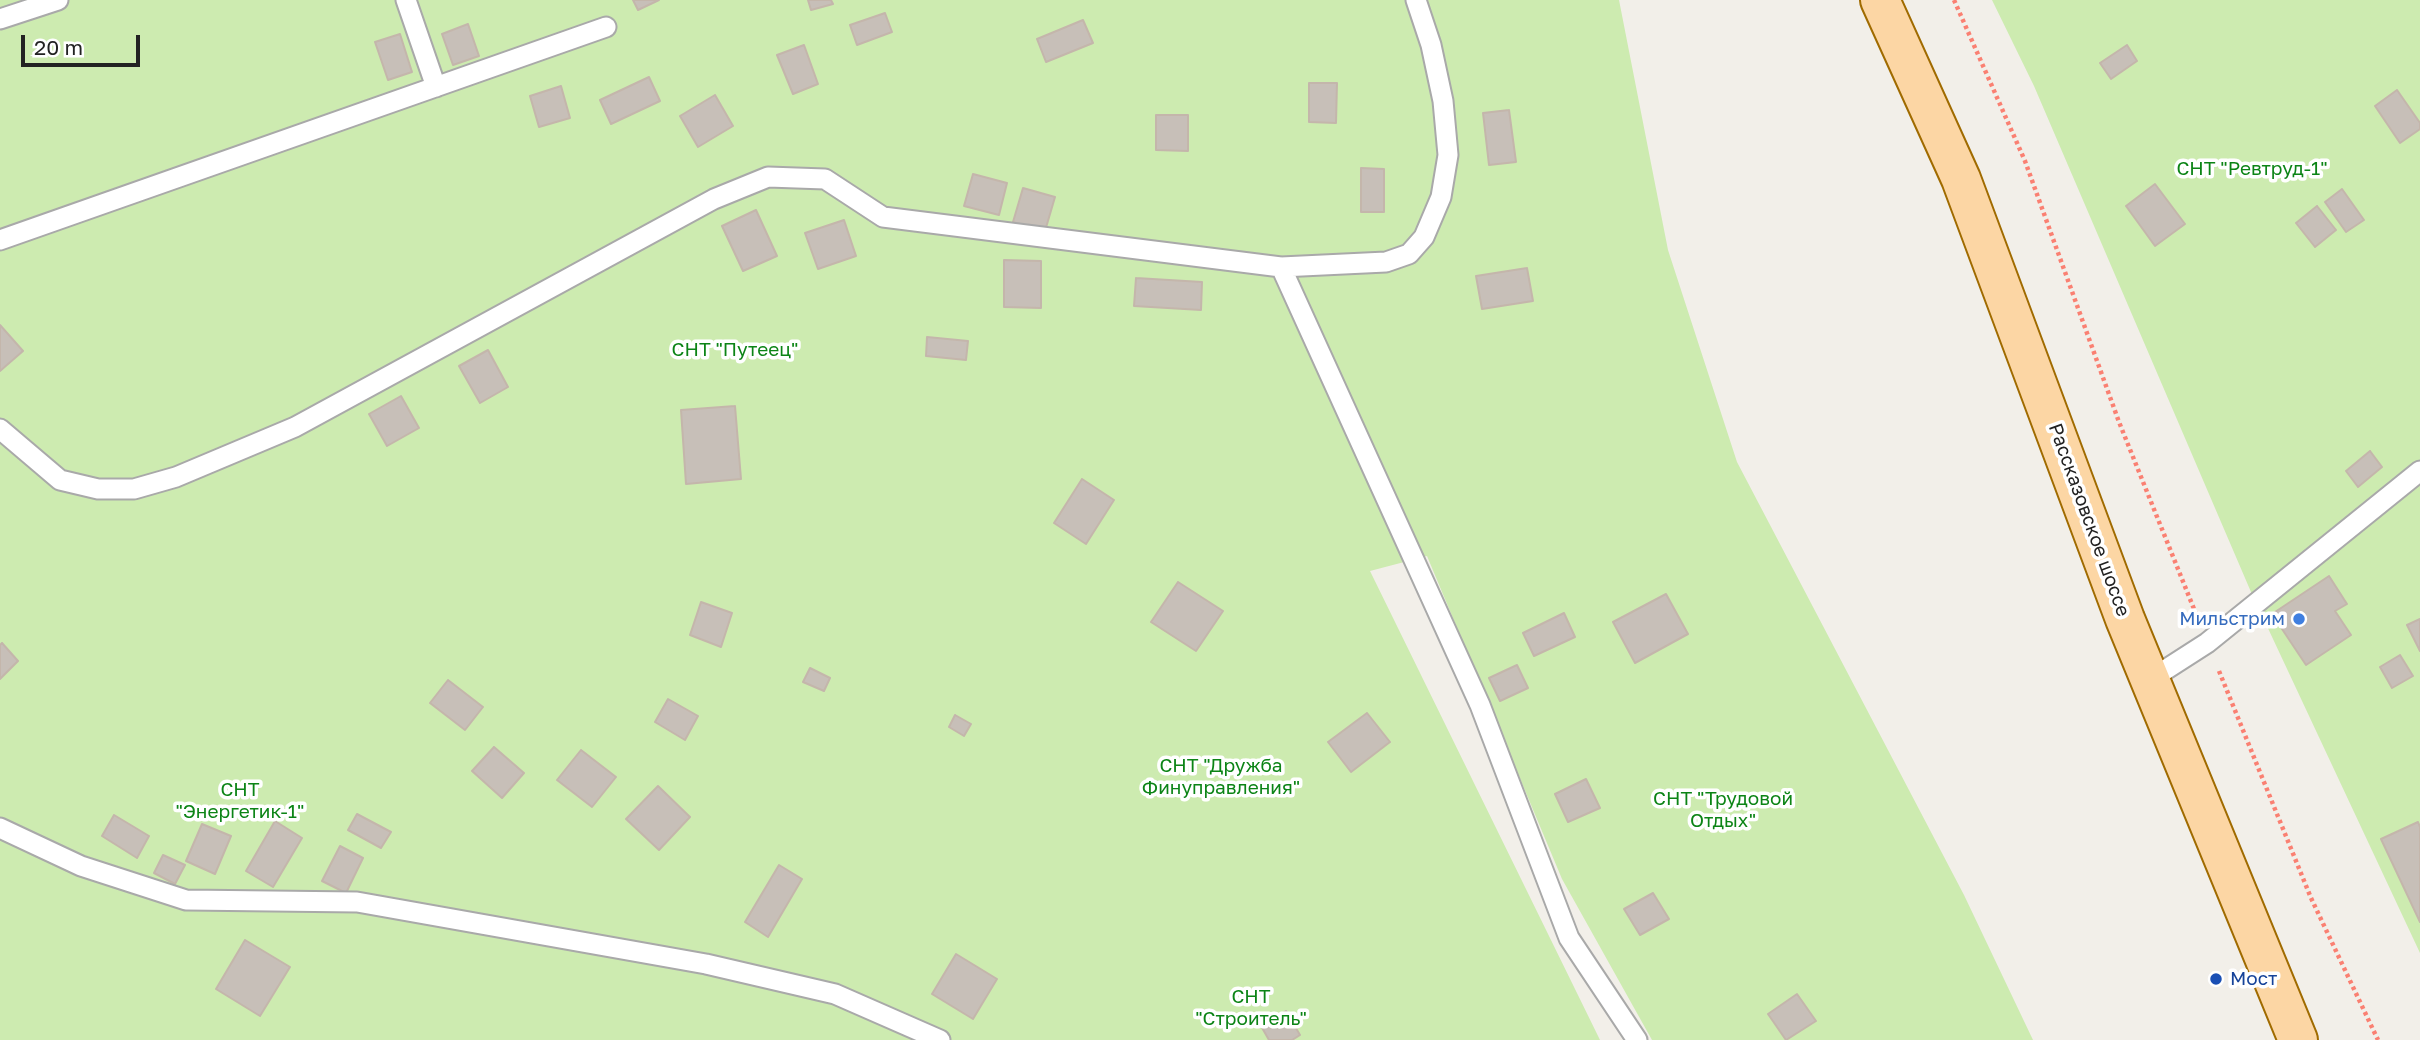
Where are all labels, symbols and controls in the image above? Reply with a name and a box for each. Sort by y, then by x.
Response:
scale bar [24,21,144,65]
text: 20 m [34,34,83,60]
park label: СНТ "Ревтруд-1" [2176,158,2328,180]
park label: СНТ "Путеец" [672,339,798,361]
street label: Рассказовское шоссе [2043,420,2135,620]
place label: Мильстрим [2179,608,2285,630]
marker: Мильстрим [2291,611,2307,627]
park label: СНТ "Дружба Финуправления" [1142,755,1300,799]
park label: СНТ "Энергетик-1" [176,779,304,823]
park label: СНТ "Трудовой Отдых" [1653,788,1793,832]
place label: Мост [2230,968,2277,990]
marker: Мост [2208,971,2224,987]
park label: СНТ "Строитель" [1195,986,1307,1030]

